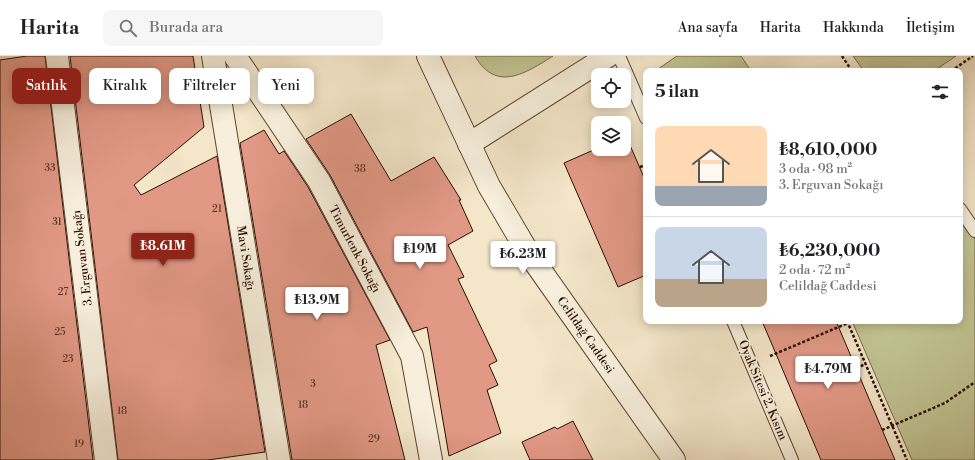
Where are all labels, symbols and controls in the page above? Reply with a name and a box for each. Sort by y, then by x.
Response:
search box [103,10,383,46]
text: Harita [20,16,79,40]
icon: search [117,17,139,39]
text: Burada ara [149,18,223,37]
text: Ana sayfa [678,19,738,37]
text: Harita [760,19,801,37]
text: Hakkında [823,19,884,37]
text: İletişim [906,19,955,37]
chip: Satılık [12,68,81,104]
chip: Kiralık [89,68,161,104]
chip: Filtreler [169,68,250,104]
chip: Yeni [258,68,314,104]
map controls [591,68,631,156]
button: locate [591,68,631,108]
text: 5 ilan [655,81,699,103]
icon: filters [929,81,951,103]
button: layers [591,116,631,156]
text: ₺8,610,000 [779,139,877,161]
icon: home [687,142,735,190]
text: 3 oda · 98 m² [779,161,852,177]
house number: 33 [44,162,56,174]
house number: 38 [354,163,366,175]
text: 3. Erguvan Sokağı [779,177,883,193]
house number: 21 [212,203,223,215]
street label: Timurlenk Sokağı [325,203,384,296]
street label: 3. Erguvan Sokağı [69,209,96,307]
house number: 31 [52,216,62,228]
street label: Mavi Sokağı [233,225,258,292]
pin: ₺8.61M [130,233,196,267]
pin: ₺19M [396,236,444,270]
text: ₺8.61M [140,238,186,254]
text: ₺6,230,000 [779,240,880,262]
text: ₺19M [403,241,437,257]
pin: ₺6.23M [490,241,556,275]
icon: home [687,243,735,291]
text: ₺6.23M [499,246,547,262]
text: 2 oda · 72 m² [779,262,850,278]
text: Celildağ Caddesi [779,278,877,294]
house number: 27 [58,286,68,298]
pin: ₺13.9M [284,287,350,321]
text: ₺13.9M [294,292,340,308]
street label: Celildağ Caddesi [554,294,618,377]
house number: 25 [54,326,66,338]
street label: Oyak Sitesi 2. Kısım [735,338,791,443]
house number: 23 [62,353,74,365]
pin: ₺4.79M [795,356,861,390]
text: ₺4.79M [804,361,852,377]
house number: 3 [310,378,316,390]
house number: 18 [298,399,308,411]
house number: 18 [117,405,127,417]
house number: 29 [368,433,380,445]
house number: 19 [74,438,84,450]

